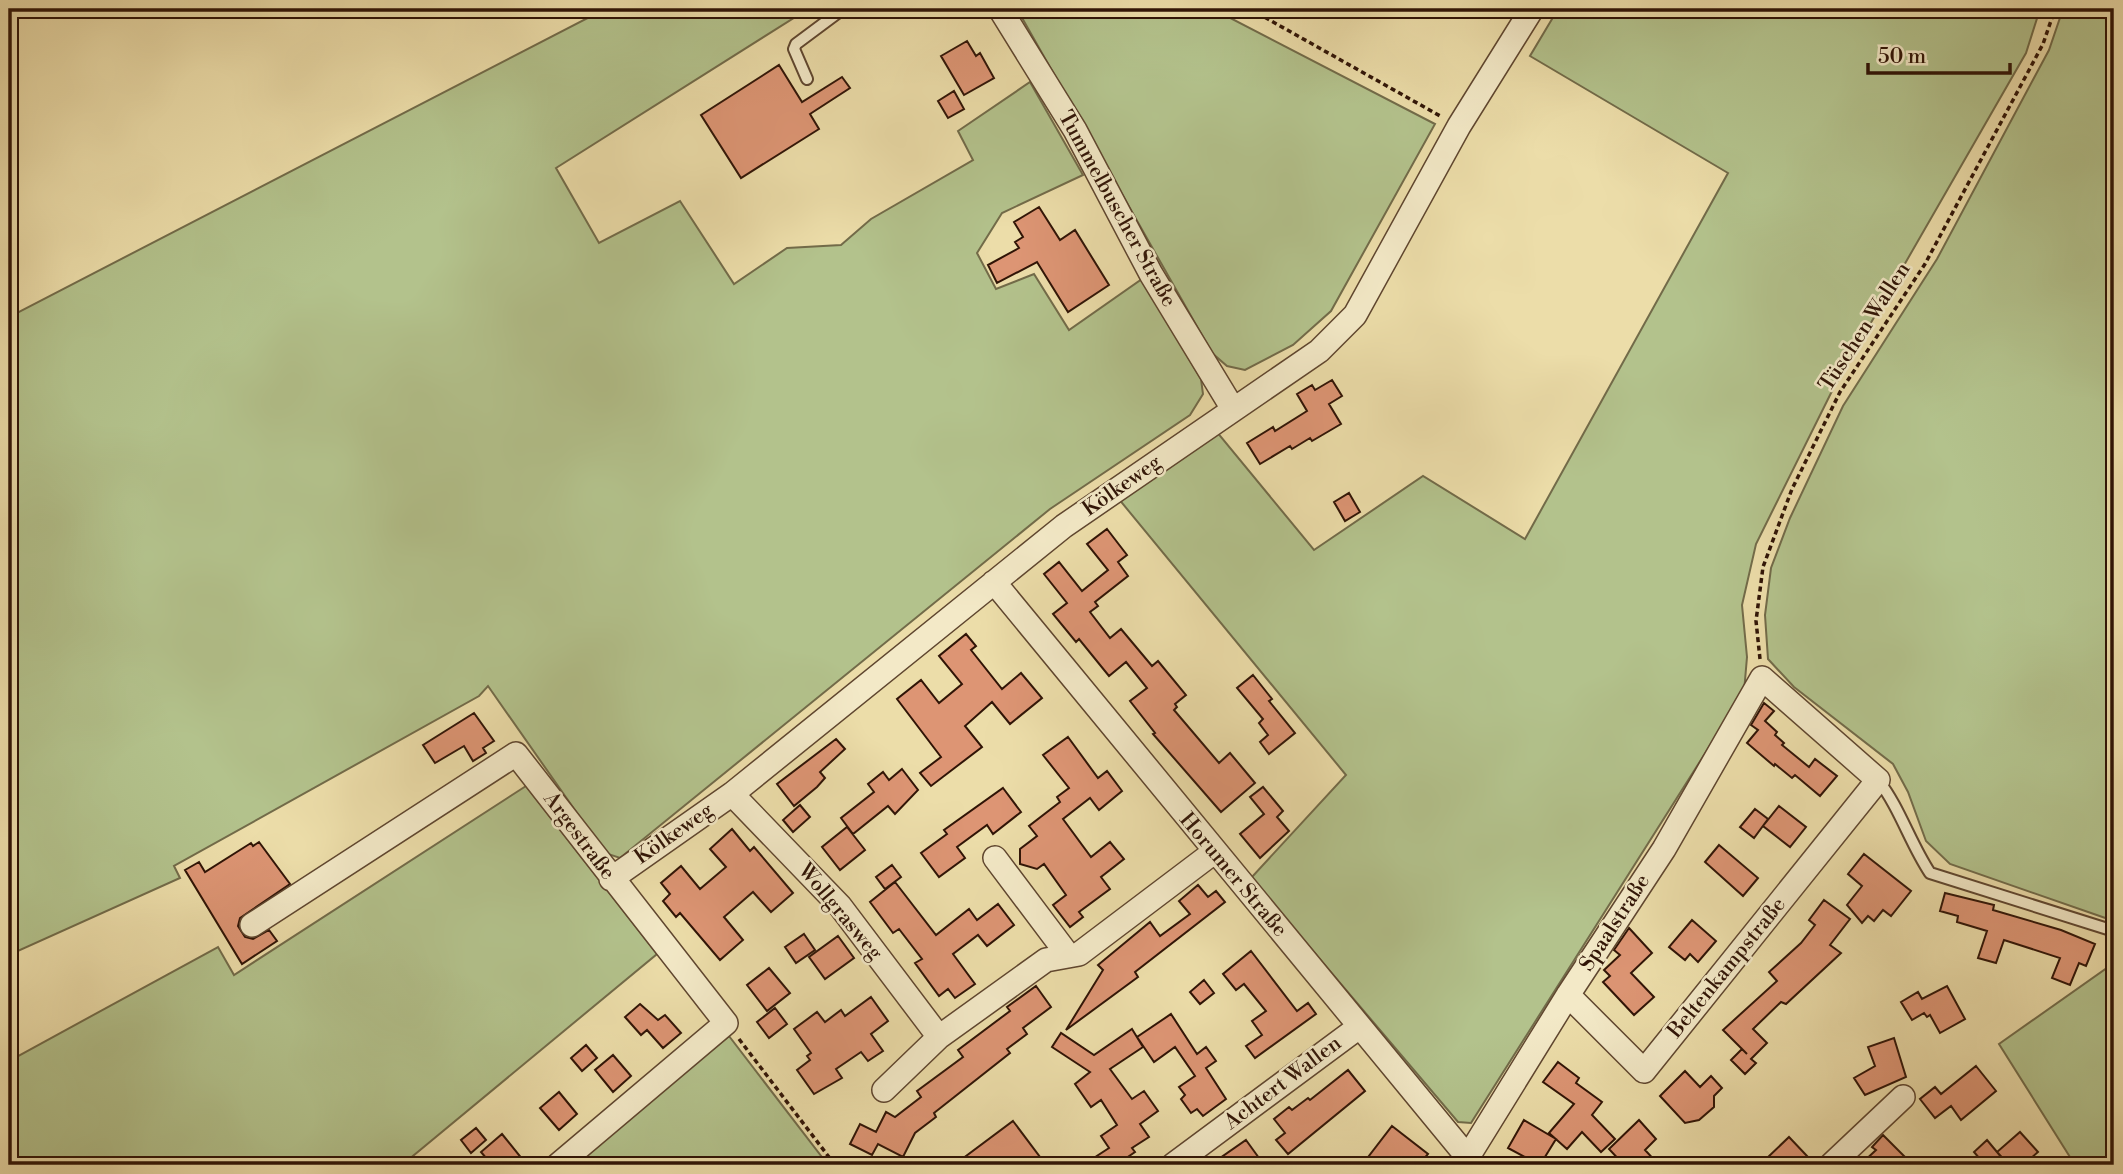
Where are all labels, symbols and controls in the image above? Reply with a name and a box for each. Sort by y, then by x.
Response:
scale bar [1868,32,2009,76]
text: 50 m [1878,44,1926,70]
street label: Tummelbuscher Straße [1052,106,1182,312]
street label: Tüschen Wallen [1814,257,1917,396]
street label: Kölkeweg [1078,449,1167,523]
street label: Argestraße [537,786,620,885]
street label: Kölkeweg [630,797,719,871]
street label: Horumer Straße [1174,808,1292,942]
street label: Wollgrasweg [791,858,888,966]
street label: Spaalstraße [1574,870,1656,976]
street label: Beltenkampstraße [1662,892,1792,1044]
street label: Achtert Wallen [1218,1030,1347,1136]

